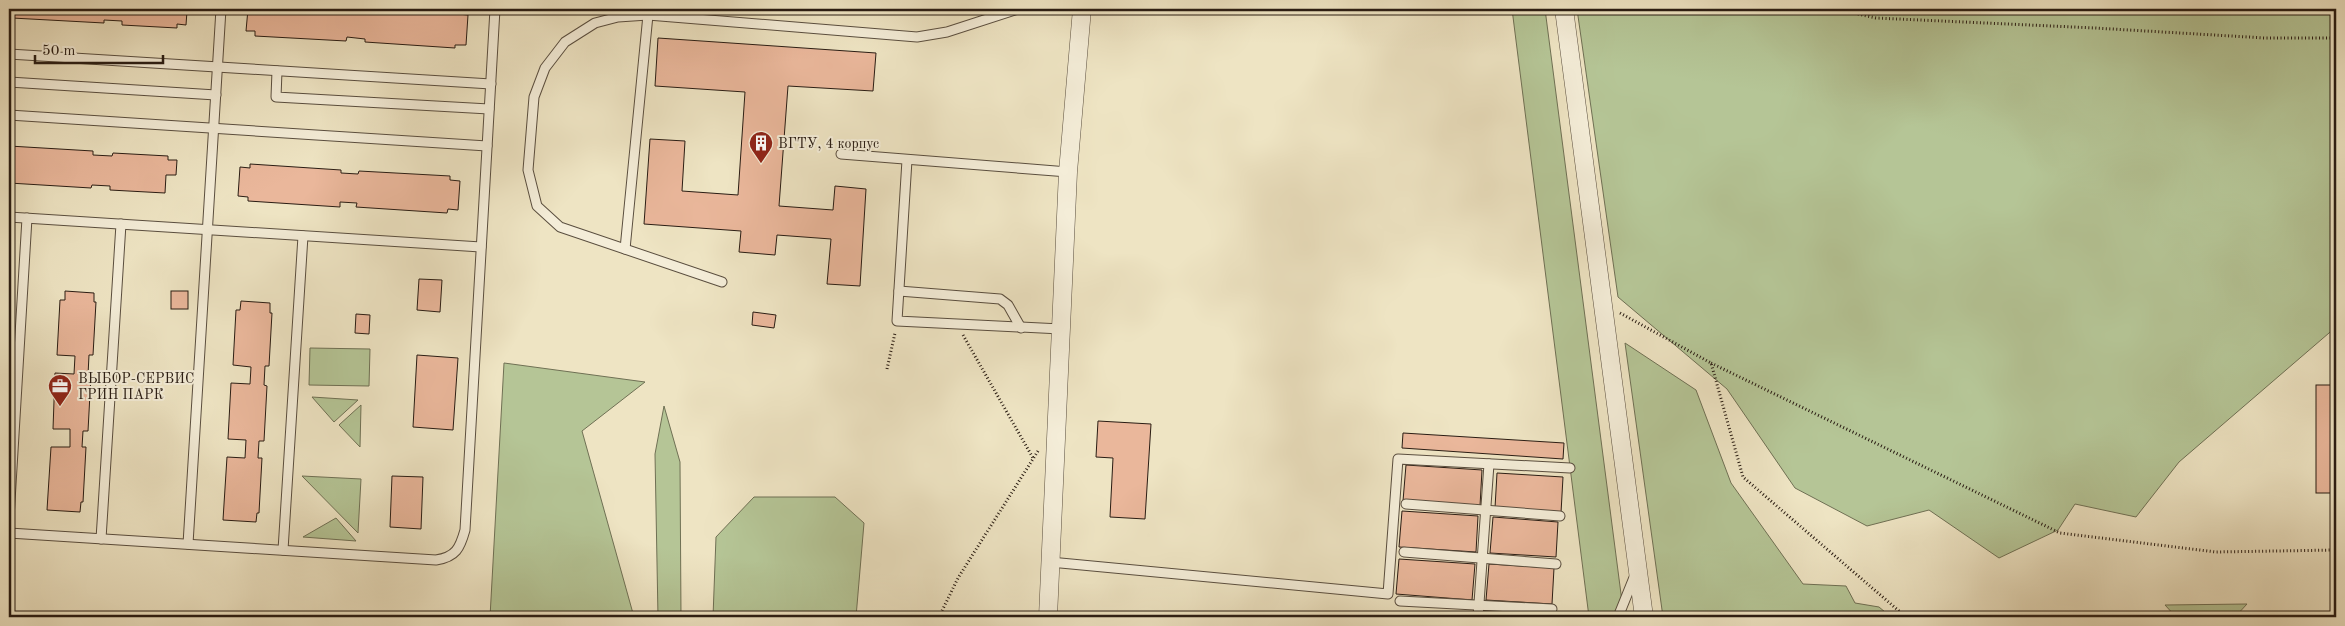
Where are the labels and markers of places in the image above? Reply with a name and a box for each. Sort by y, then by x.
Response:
building icon: ВГТУ, 4 корпус [748,130,774,164]
place label: ВГТУ, 4 корпус [778,137,879,151]
place label: ВЫБОР-СЕРВИС ГРИН ПАРК [78,372,194,402]
office icon: ВЫБОР-СЕРВИС ГРИН ПАРК [47,373,73,407]

